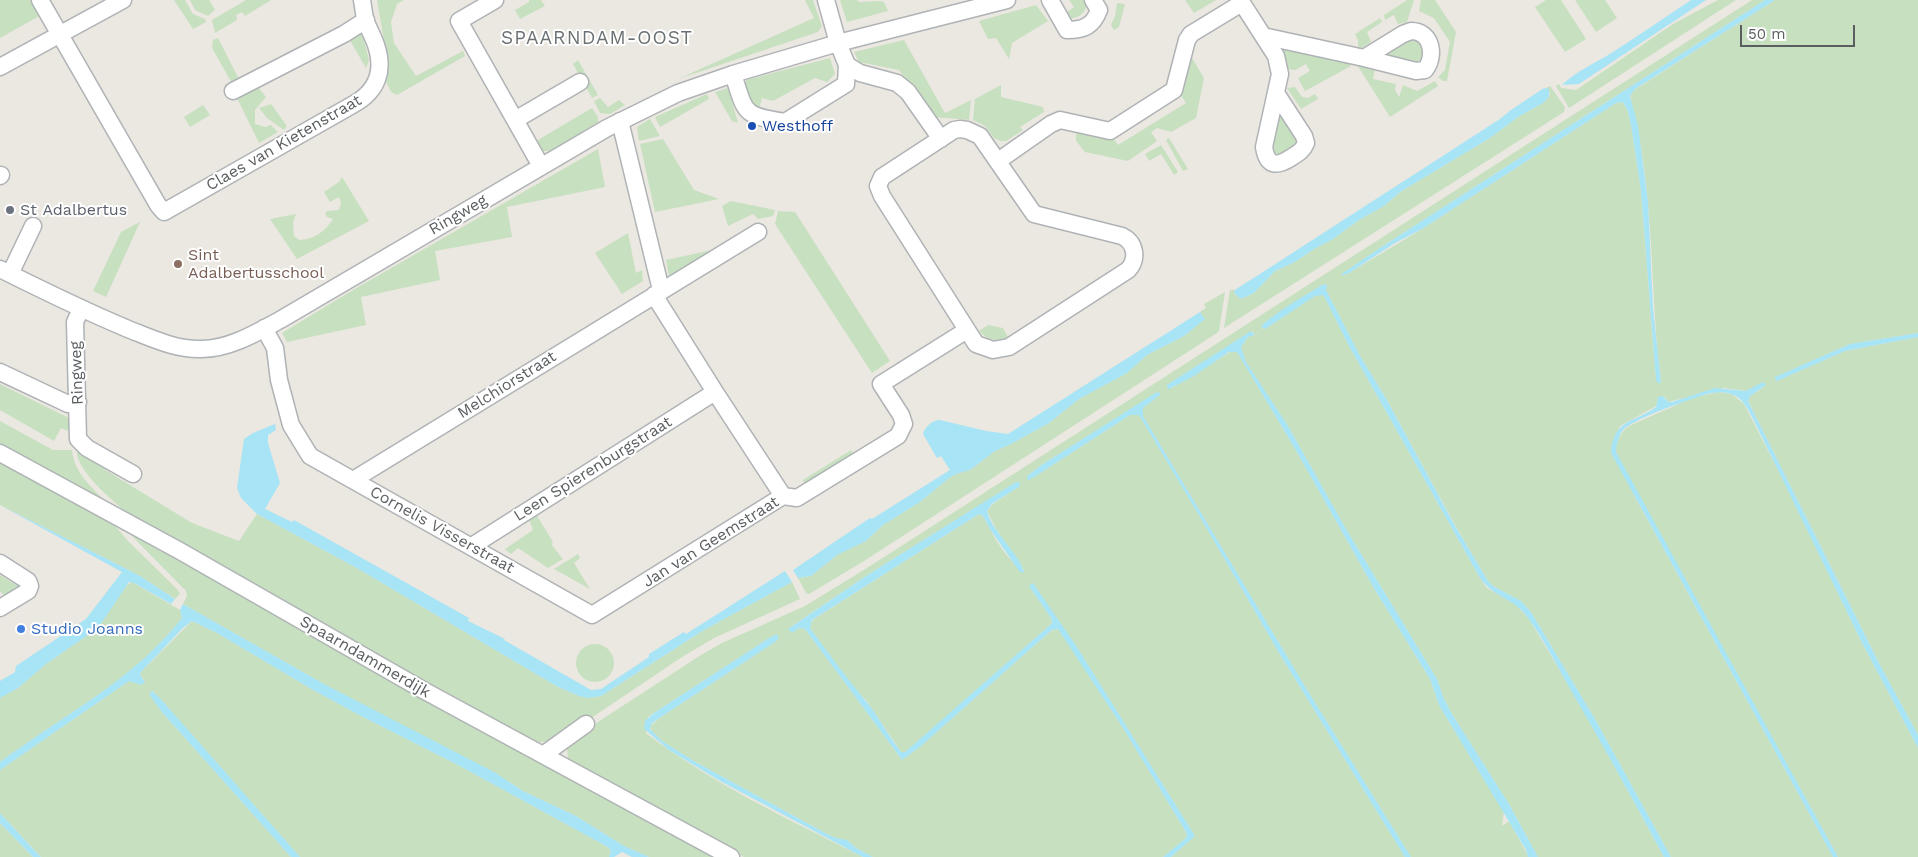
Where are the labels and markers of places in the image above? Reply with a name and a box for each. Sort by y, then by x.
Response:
place label: Westhoff [762,116,833,136]
marker: Westhoff [746,120,758,132]
place label: St Adalbertus [20,200,127,220]
marker: St Adalbertus [4,204,16,216]
place label: Sint Adalbertusschool [188,245,324,283]
marker: Sint Adalbertusschool [172,258,184,270]
place label: Studio Joanns [31,619,143,639]
marker: Studio Joanns [15,623,27,635]

